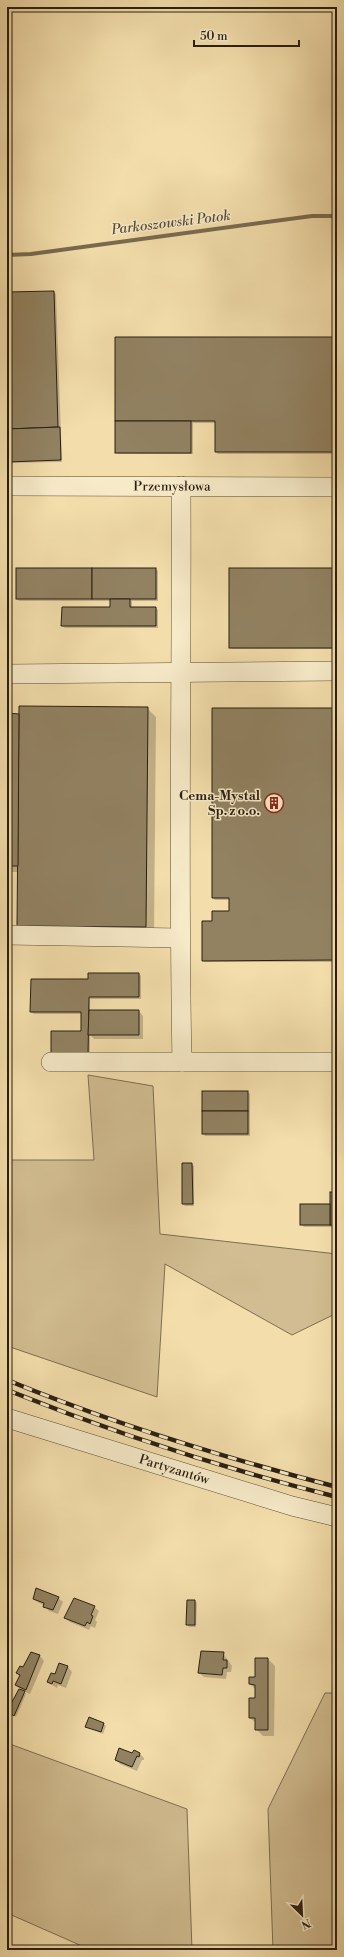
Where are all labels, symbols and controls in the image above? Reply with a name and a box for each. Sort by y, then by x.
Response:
scale bar [194,22,299,48]
text: 50 m [200,29,228,44]
water label: Parkoszowski Potok [109,207,232,239]
street label: Przemysłowa [133,478,211,495]
place label: Cema-Mystal Sp. z o.o. [179,788,261,819]
building icon: Cema-Mystal Sp. z o.o. [263,792,285,814]
street label: Partyzantów [137,1451,212,1488]
north arrow [282,1895,322,1935]
text: N [299,1915,312,1932]

